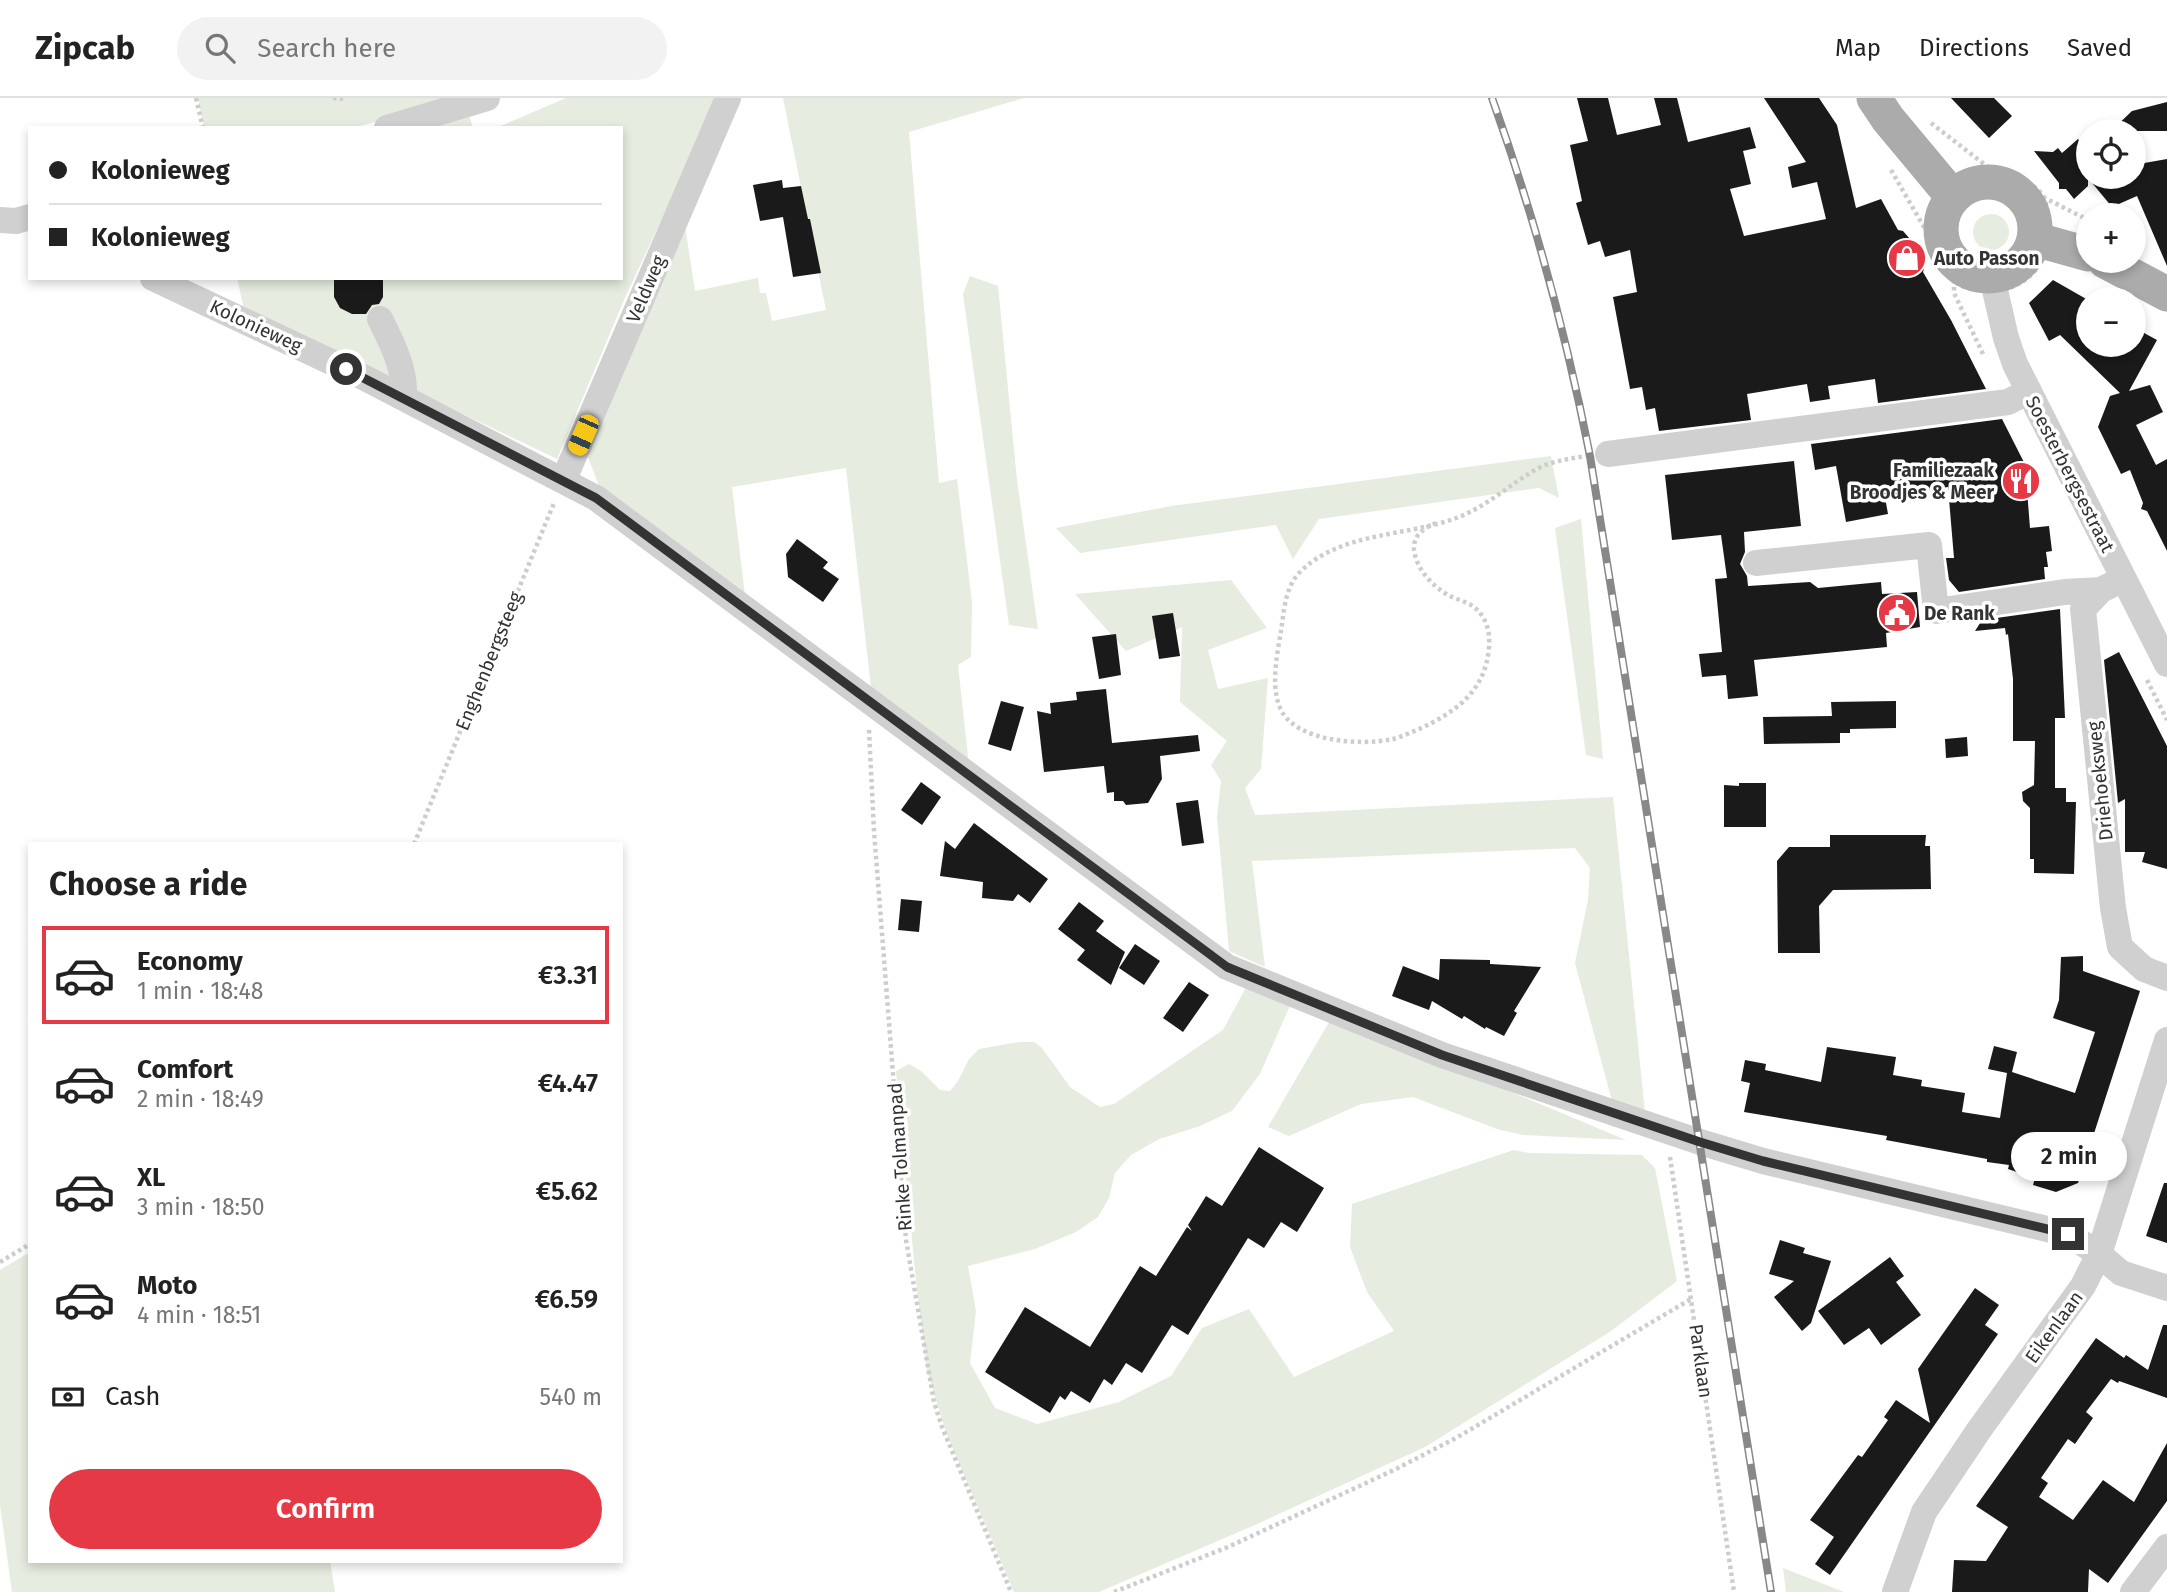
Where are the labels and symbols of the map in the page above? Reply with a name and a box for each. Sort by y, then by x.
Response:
shop icon: Auto Passon [1886,237,1928,279]
place label: Auto Passon [1933,247,2040,270]
street label: Veldweg [622,252,671,326]
street label: Kolonieweg [206,295,306,357]
route start [330,353,362,385]
street label: Soesterbergsestraat [2021,392,2119,556]
car [565,412,602,458]
place label: Familiezaak Broodjes & Meer [1850,459,1994,504]
restaurant icon: Familiezaak Broodjes & Meer [2000,460,2042,502]
street label: Enghenbergsteeg [451,588,527,734]
public building icon: De Rank [1876,592,1918,634]
place label: De Rank [1924,602,1995,625]
street label: Driehoeksweg [2082,720,2118,842]
street label: Rinke Tolmanpad [883,1082,917,1232]
callout: 2 min [2010,1132,2126,1182]
route end [2052,1218,2084,1250]
street label: Eikenlaan [2020,1286,2088,1368]
street label: Parklaan [1684,1322,1718,1400]

